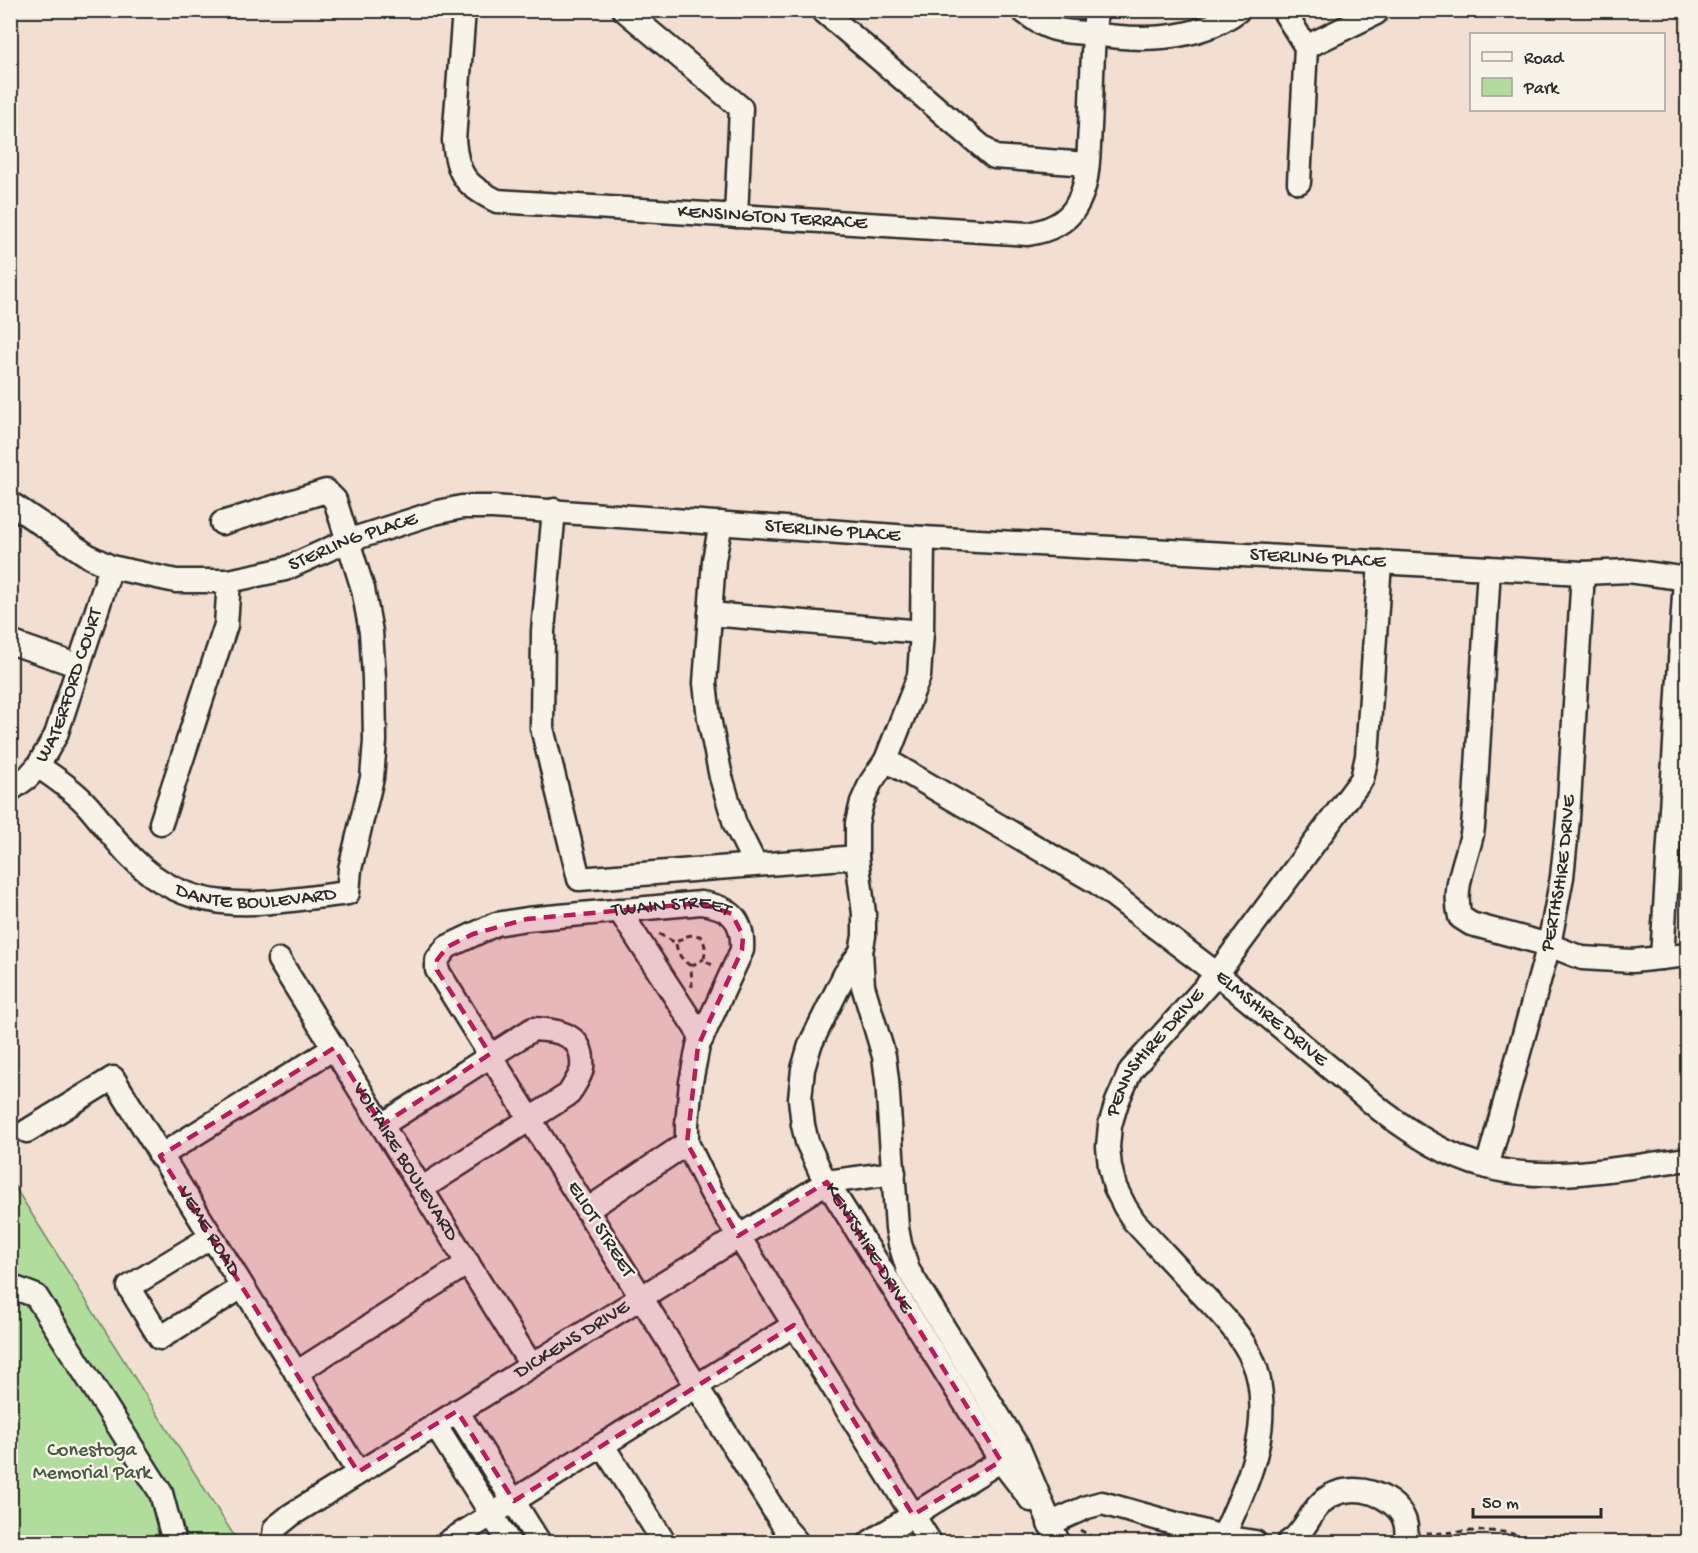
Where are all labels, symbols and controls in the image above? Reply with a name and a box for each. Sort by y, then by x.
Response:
legend [1470,33,1665,111]
text: Road [1524,49,1565,70]
text: Park [1523,79,1560,100]
street label: KENSINGTON TERRACE [677,201,869,236]
street label: STERLING PLACE [285,507,422,577]
street label: STERLING PLACE [764,515,903,548]
street label: STERLING PLACE [1249,544,1388,574]
street label: WATERFORD COURT [31,604,109,767]
street label: PERTHSHIRE DRIVE [1536,793,1581,955]
street label: DANTE BOULEVARD [170,878,339,915]
street label: TWAIN STREET [610,891,736,923]
street label: ELMSHIRE DRIVE [1210,966,1333,1073]
street label: PENNSHIRE DRIVE [1101,983,1211,1121]
street label: VOLTAIRE BOULEVARD [346,1078,463,1246]
street label: ELIOT STREET [561,1178,639,1283]
street label: KENTSHIRE DRIVE [819,1179,918,1319]
street label: VEME ROAD [171,1181,246,1282]
street label: DICKENS DRIVE [509,1295,635,1386]
park label: Conestoga Memorial Park [33,1440,153,1486]
scale bar [1473,1481,1600,1519]
text: 50 m [1482,1494,1519,1515]

